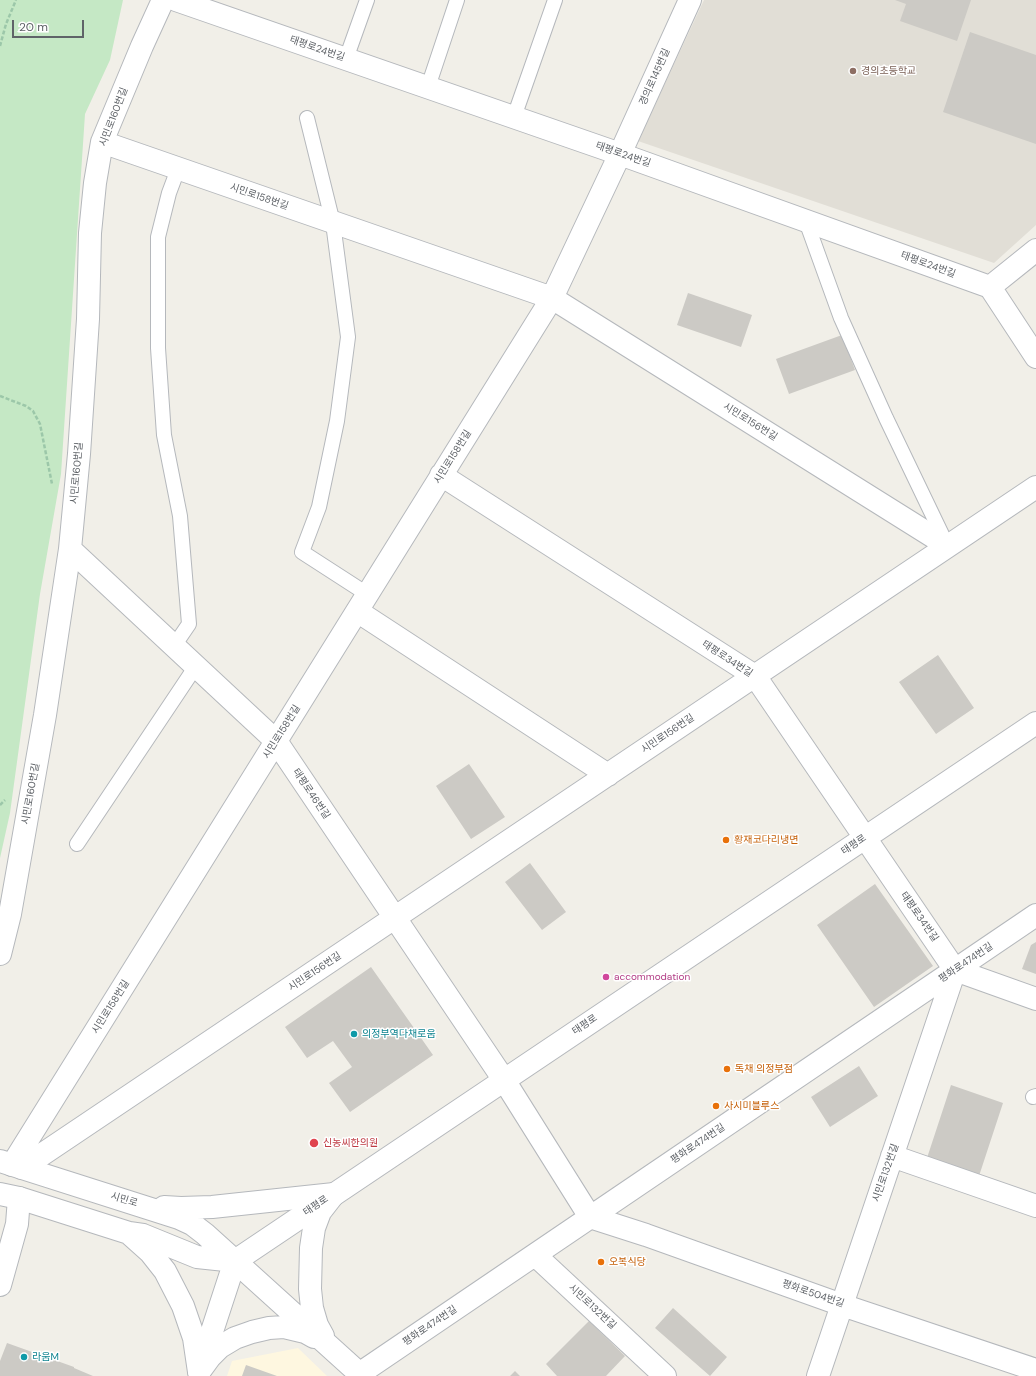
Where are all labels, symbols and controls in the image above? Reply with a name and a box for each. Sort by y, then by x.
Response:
scale bar [14,12,86,38]
text: 20 m [19,19,48,35]
street label: 태평로24번길 [288,34,346,64]
street label: 경의로145번길 [637,47,673,107]
place label: 경의초등학교 [861,65,916,77]
marker: 경의초등학교 [848,66,858,76]
street label: 시민로160번길 [97,86,131,148]
street label: 태평로24번길 [594,140,652,170]
street label: 시민로158번길 [228,181,290,213]
street label: 태평로24번길 [899,250,957,280]
street label: 시민로156번길 [721,401,779,443]
street label: 시민로158번길 [432,428,474,486]
street label: 시민로160번길 [68,441,86,505]
street label: 태평로34번길 [699,638,755,680]
street label: 시민로158번길 [261,703,303,761]
street label: 시민로156번길 [639,712,697,756]
street label: 시민로160번길 [20,762,42,826]
street label: 태평로46번길 [290,766,332,822]
street label: 태평로 [839,832,869,858]
place label: 황재코다리냉면 [734,834,798,846]
marker: 황재코다리냉면 [721,835,731,845]
street label: 태평로34번길 [897,890,941,944]
street label: 평화로474번길 [937,940,995,986]
street label: 시민로156번길 [286,950,344,994]
place label: accommodation [614,971,690,983]
marker: accommodation [601,972,611,982]
street label: 시민로158번길 [90,978,132,1036]
street label: 태평로 [570,1012,600,1038]
place label: 의정부역다채로움 [362,1028,436,1040]
marker: 의정부역다채로움 [349,1029,359,1039]
place label: 독채 의정부점 [735,1063,793,1075]
marker: 독채 의정부점 [722,1064,732,1074]
place label: 사시미블루스 [724,1100,779,1112]
marker: 사시미블루스 [711,1101,721,1111]
street label: 평화로474번길 [669,1121,727,1167]
marker: 신농씨한의원 [308,1137,320,1149]
place label: 신농씨한의원 [323,1137,378,1149]
street label: 시민로132번길 [870,1142,902,1204]
street label: 시민로 [109,1190,139,1210]
street label: 태평로 [301,1193,331,1219]
place label: 오복식당 [609,1256,646,1268]
marker: 오복식당 [596,1257,606,1267]
street label: 평화로504번길 [780,1278,846,1310]
street label: 시민로132번길 [566,1282,618,1332]
street label: 평화로474번길 [401,1303,459,1349]
place label: 라움M [32,1351,59,1363]
marker: 라움M [19,1352,29,1362]

